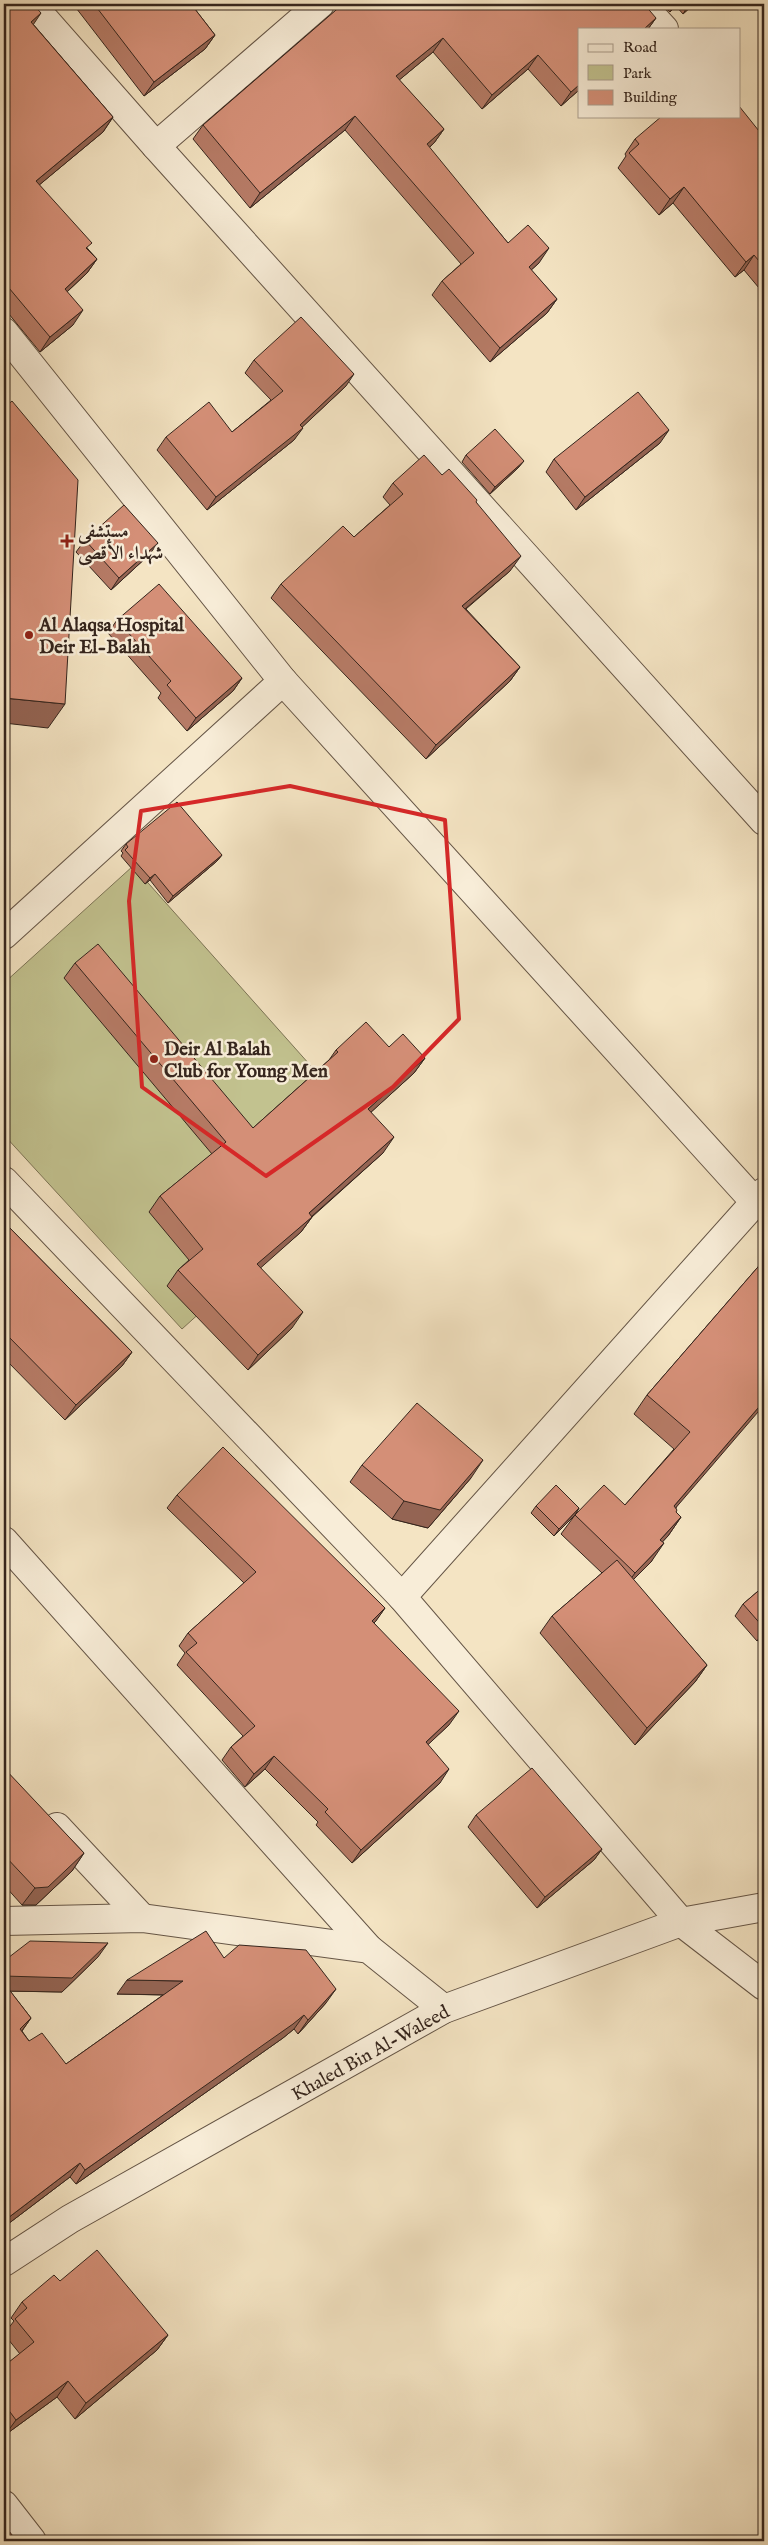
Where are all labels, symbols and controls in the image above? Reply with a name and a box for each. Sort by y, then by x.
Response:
legend [578,28,740,118]
text: Road [623,38,658,57]
text: Park [623,64,653,83]
text: Building [623,88,678,107]
place label: مستشفى شهداء الأقصى [77,520,163,566]
marker: مستشفى شهداء الأقصى [60,534,74,548]
place label: Al Alaqsa Hospital Deir El-Balah [38,614,185,660]
marker: Al Alaqsa Hospital Deir El-Balah [23,629,35,641]
place label: Deir Al Balah Club for Young Men [164,1038,328,1084]
marker: Deir Al Balah Club for Young Men [148,1053,160,1065]
street label: Khaled Bin Al-Waleed [288,2000,455,2107]

